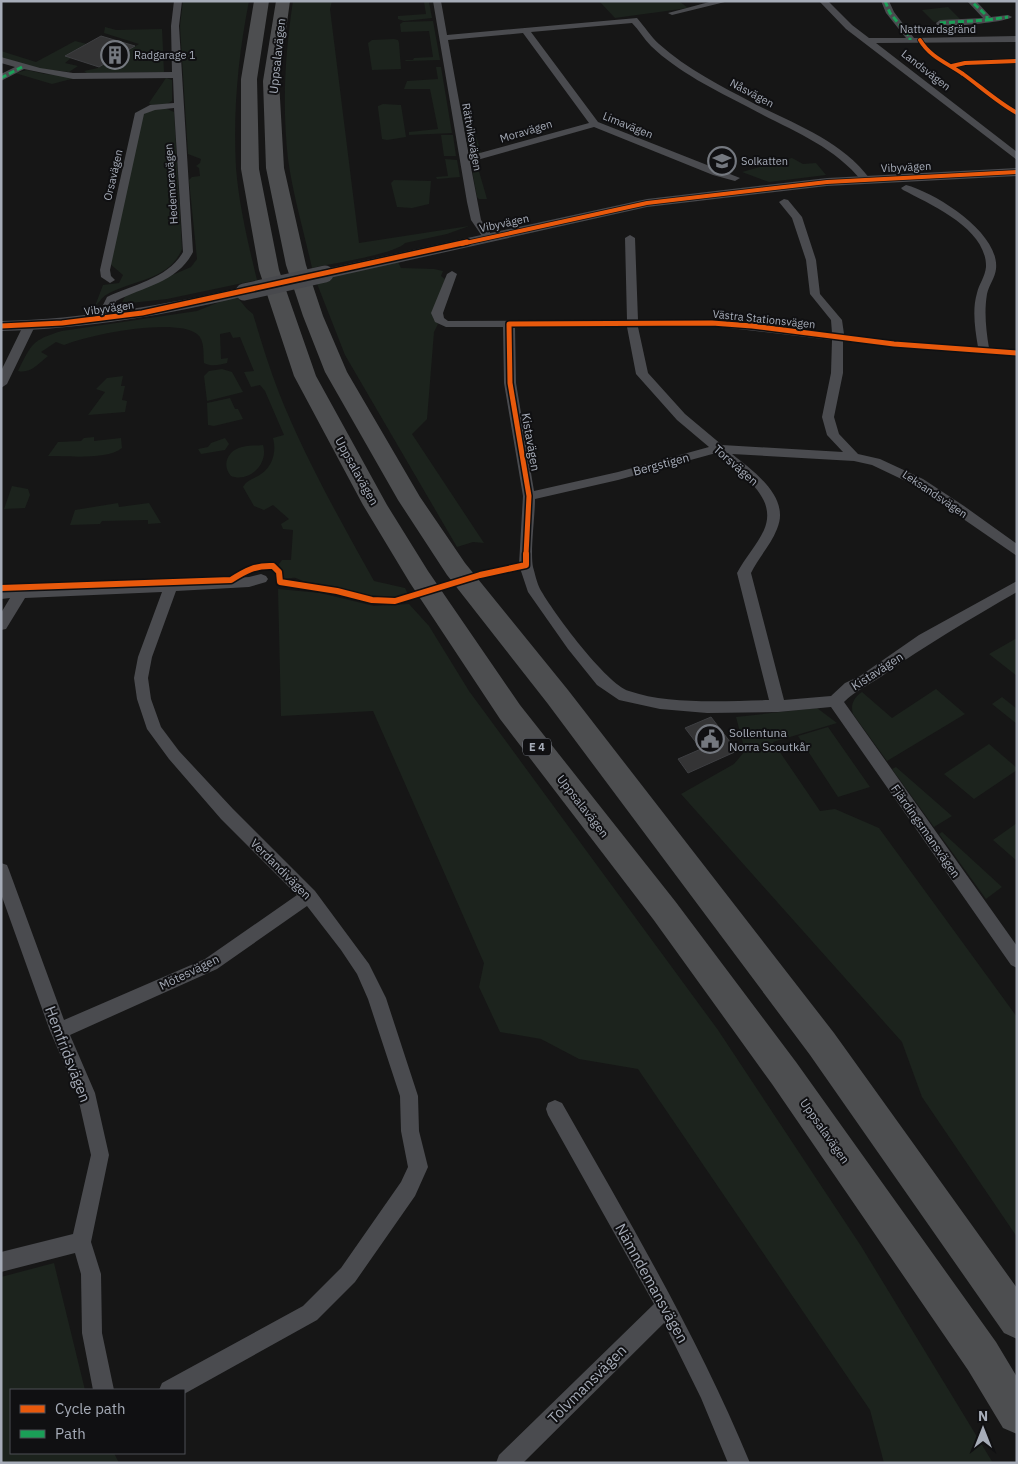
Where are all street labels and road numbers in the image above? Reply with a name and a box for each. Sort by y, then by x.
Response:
street label: Uppsalavägen [266,18,288,94]
street label: Nattvardsgränd [900,22,976,36]
street label: Landsvägen [899,46,953,94]
street label: Nåsvägen [727,76,777,110]
street label: Rättviksvägen [459,102,485,172]
street label: Limavägen [601,109,655,141]
street label: Moravägen [498,116,554,146]
street label: Hedemoravägen [161,143,181,225]
street label: Orsavägen [100,148,126,202]
street label: Vibyvägen [880,159,932,175]
street label: Vibyvägen [478,211,530,235]
street label: Vibyvägen [83,298,135,318]
street label: Västra Stationsvägen [712,307,816,331]
street label: Kistavägen [519,412,543,472]
street label: Uppsalavägen [332,434,382,508]
street label: Torsvägen [710,441,762,489]
street label: Bergstigen [631,449,691,479]
street label: Leksandsvägen [900,467,970,521]
street label: Kistavägen [848,649,906,693]
road number: E 4 [523,739,551,756]
street label: Uppsalavägen [554,772,612,840]
street label: Fjärdingsmansvägen [888,781,964,881]
street label: Verdandivägen [247,835,315,903]
street label: Mötesvägen [157,951,221,993]
street label: Hemfridsvägen [41,1003,95,1105]
street label: Uppsalavägen [797,1096,853,1166]
street label: Nämndemansvägen [611,1220,693,1346]
street label: Tolvmansvägen [544,1341,630,1427]

